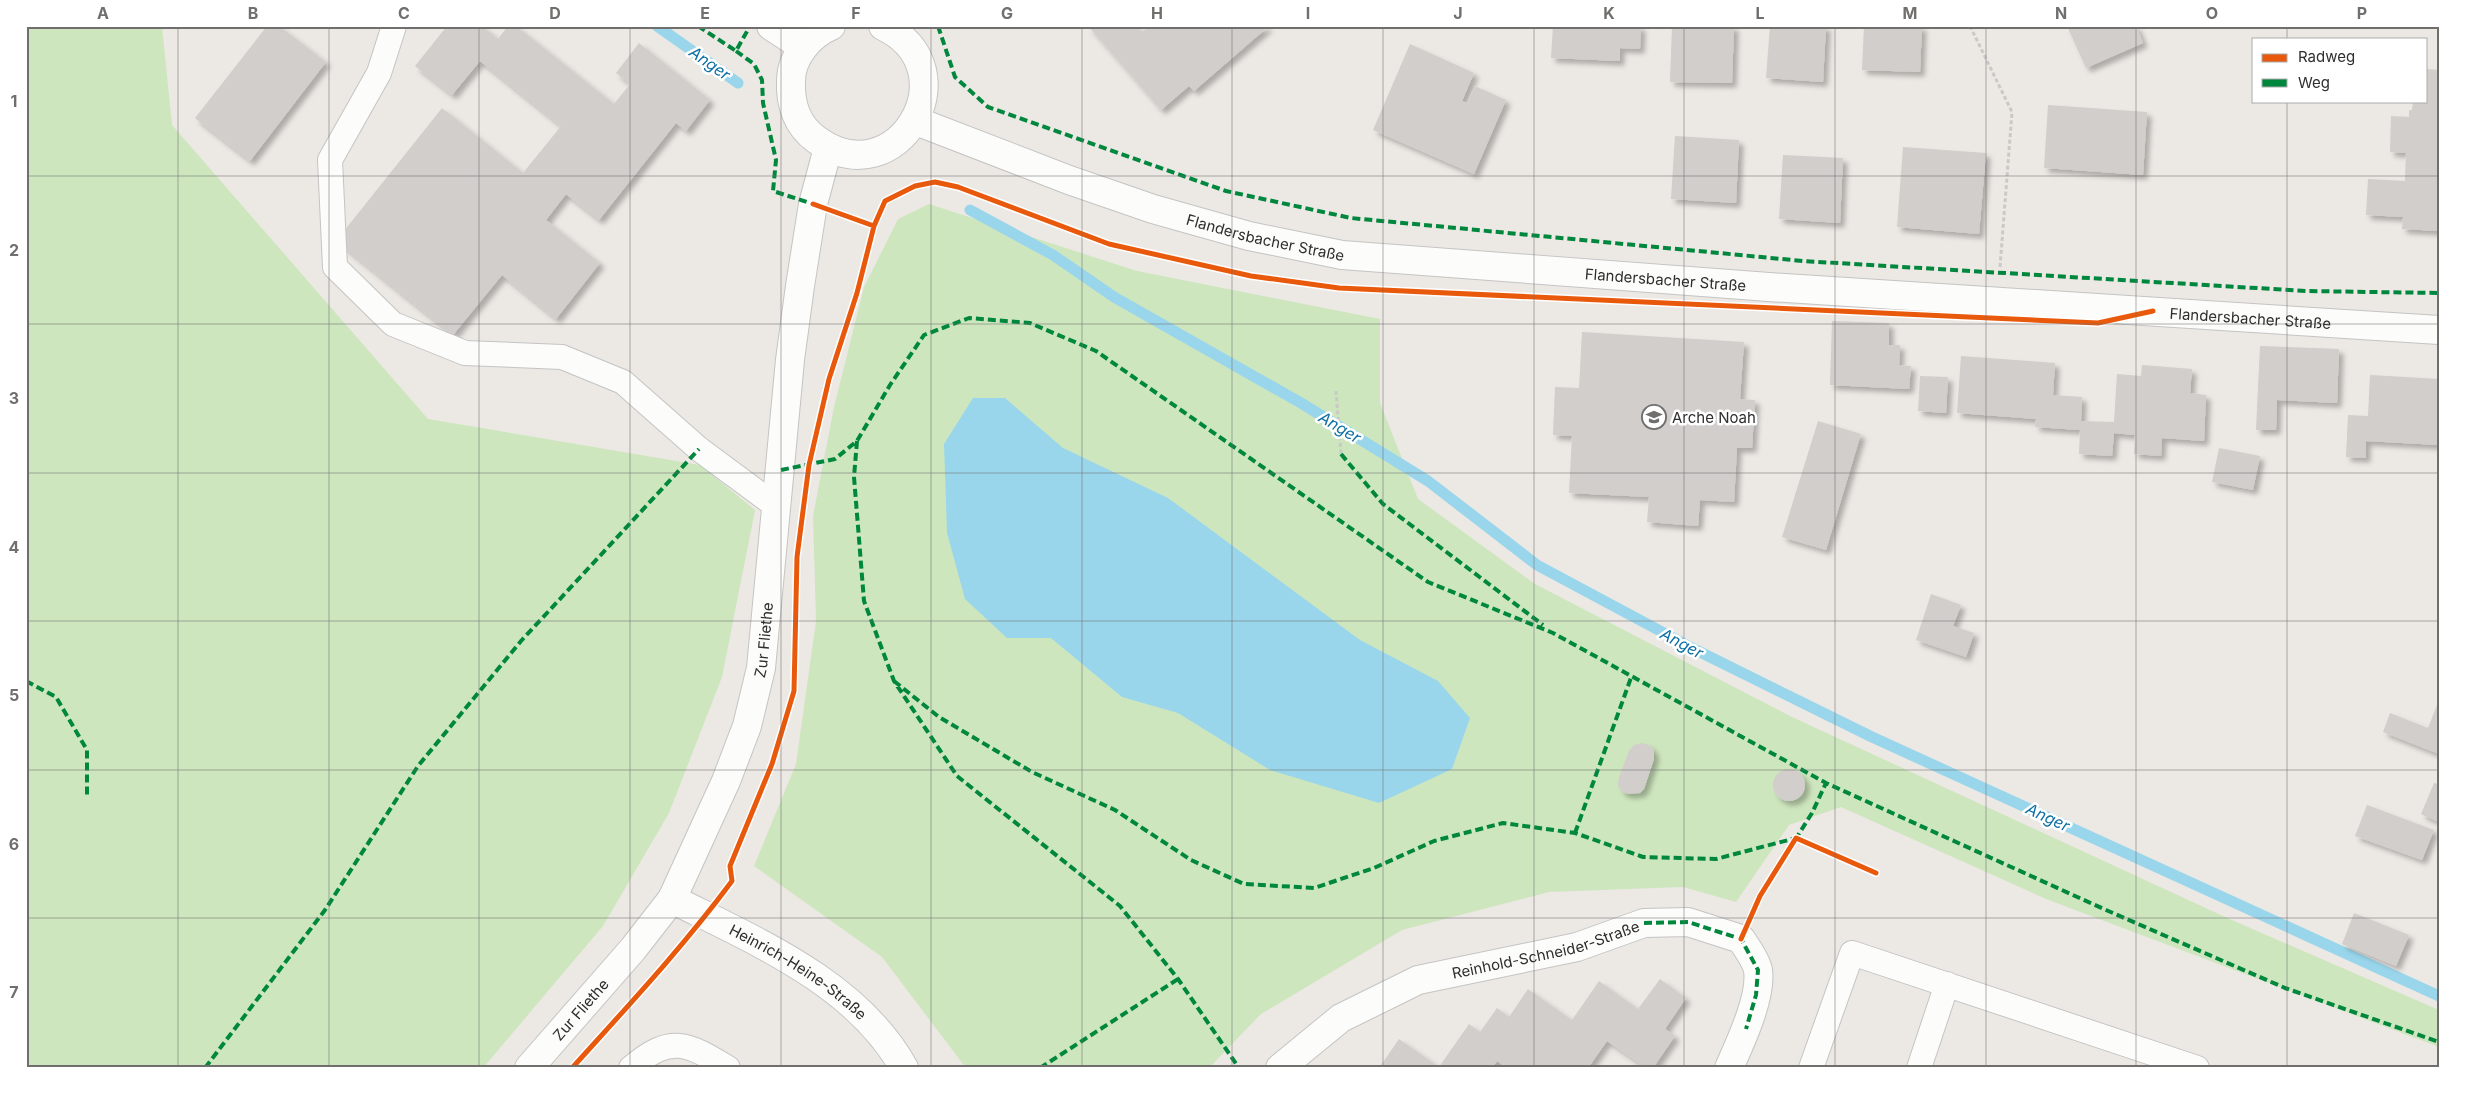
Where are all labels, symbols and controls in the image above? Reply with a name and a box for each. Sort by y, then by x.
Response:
text: A [97,3,109,23]
text: B [248,3,258,23]
text: C [398,3,410,23]
text: D [549,3,561,23]
text: E [700,3,710,23]
text: F [851,3,861,23]
text: G [1001,3,1013,23]
text: H [1151,3,1163,23]
text: I [1306,3,1310,23]
text: J [1453,3,1463,23]
text: K [1603,3,1615,23]
text: L [1755,3,1765,23]
text: M [1903,3,1917,23]
text: N [2055,3,2067,23]
text: O [2206,3,2218,23]
text: P [2357,3,2367,23]
legend [2252,38,2428,102]
water label: Anger [685,41,735,85]
text: Radweg [2298,47,2355,66]
text: Weg [2298,73,2330,92]
text: 1 [11,91,17,111]
street label: Flandersbacher Straße [1184,209,1346,265]
text: 2 [9,240,19,260]
street label: Flandersbacher Straße [1584,264,1747,295]
street label: Flandersbacher Straße [2169,303,2332,333]
text: 3 [9,388,19,408]
school or university icon: Arche Noah [1641,404,1667,430]
water label: Anger [1314,406,1366,448]
place label: Arche Noah [1672,408,1756,427]
text: 4 [9,537,20,557]
street label: Zur Fliethe [750,601,777,680]
water label: Anger [1656,623,1708,663]
text: 5 [9,685,19,705]
water label: Anger [2022,798,2074,836]
text: 6 [9,834,19,854]
street label: Reinhold-Schneider-Straße [1450,916,1642,982]
street label: Heinrich-Heine-Straße [726,920,871,1023]
street label: Zur Fliethe [548,975,612,1044]
text: 7 [9,982,19,1002]

